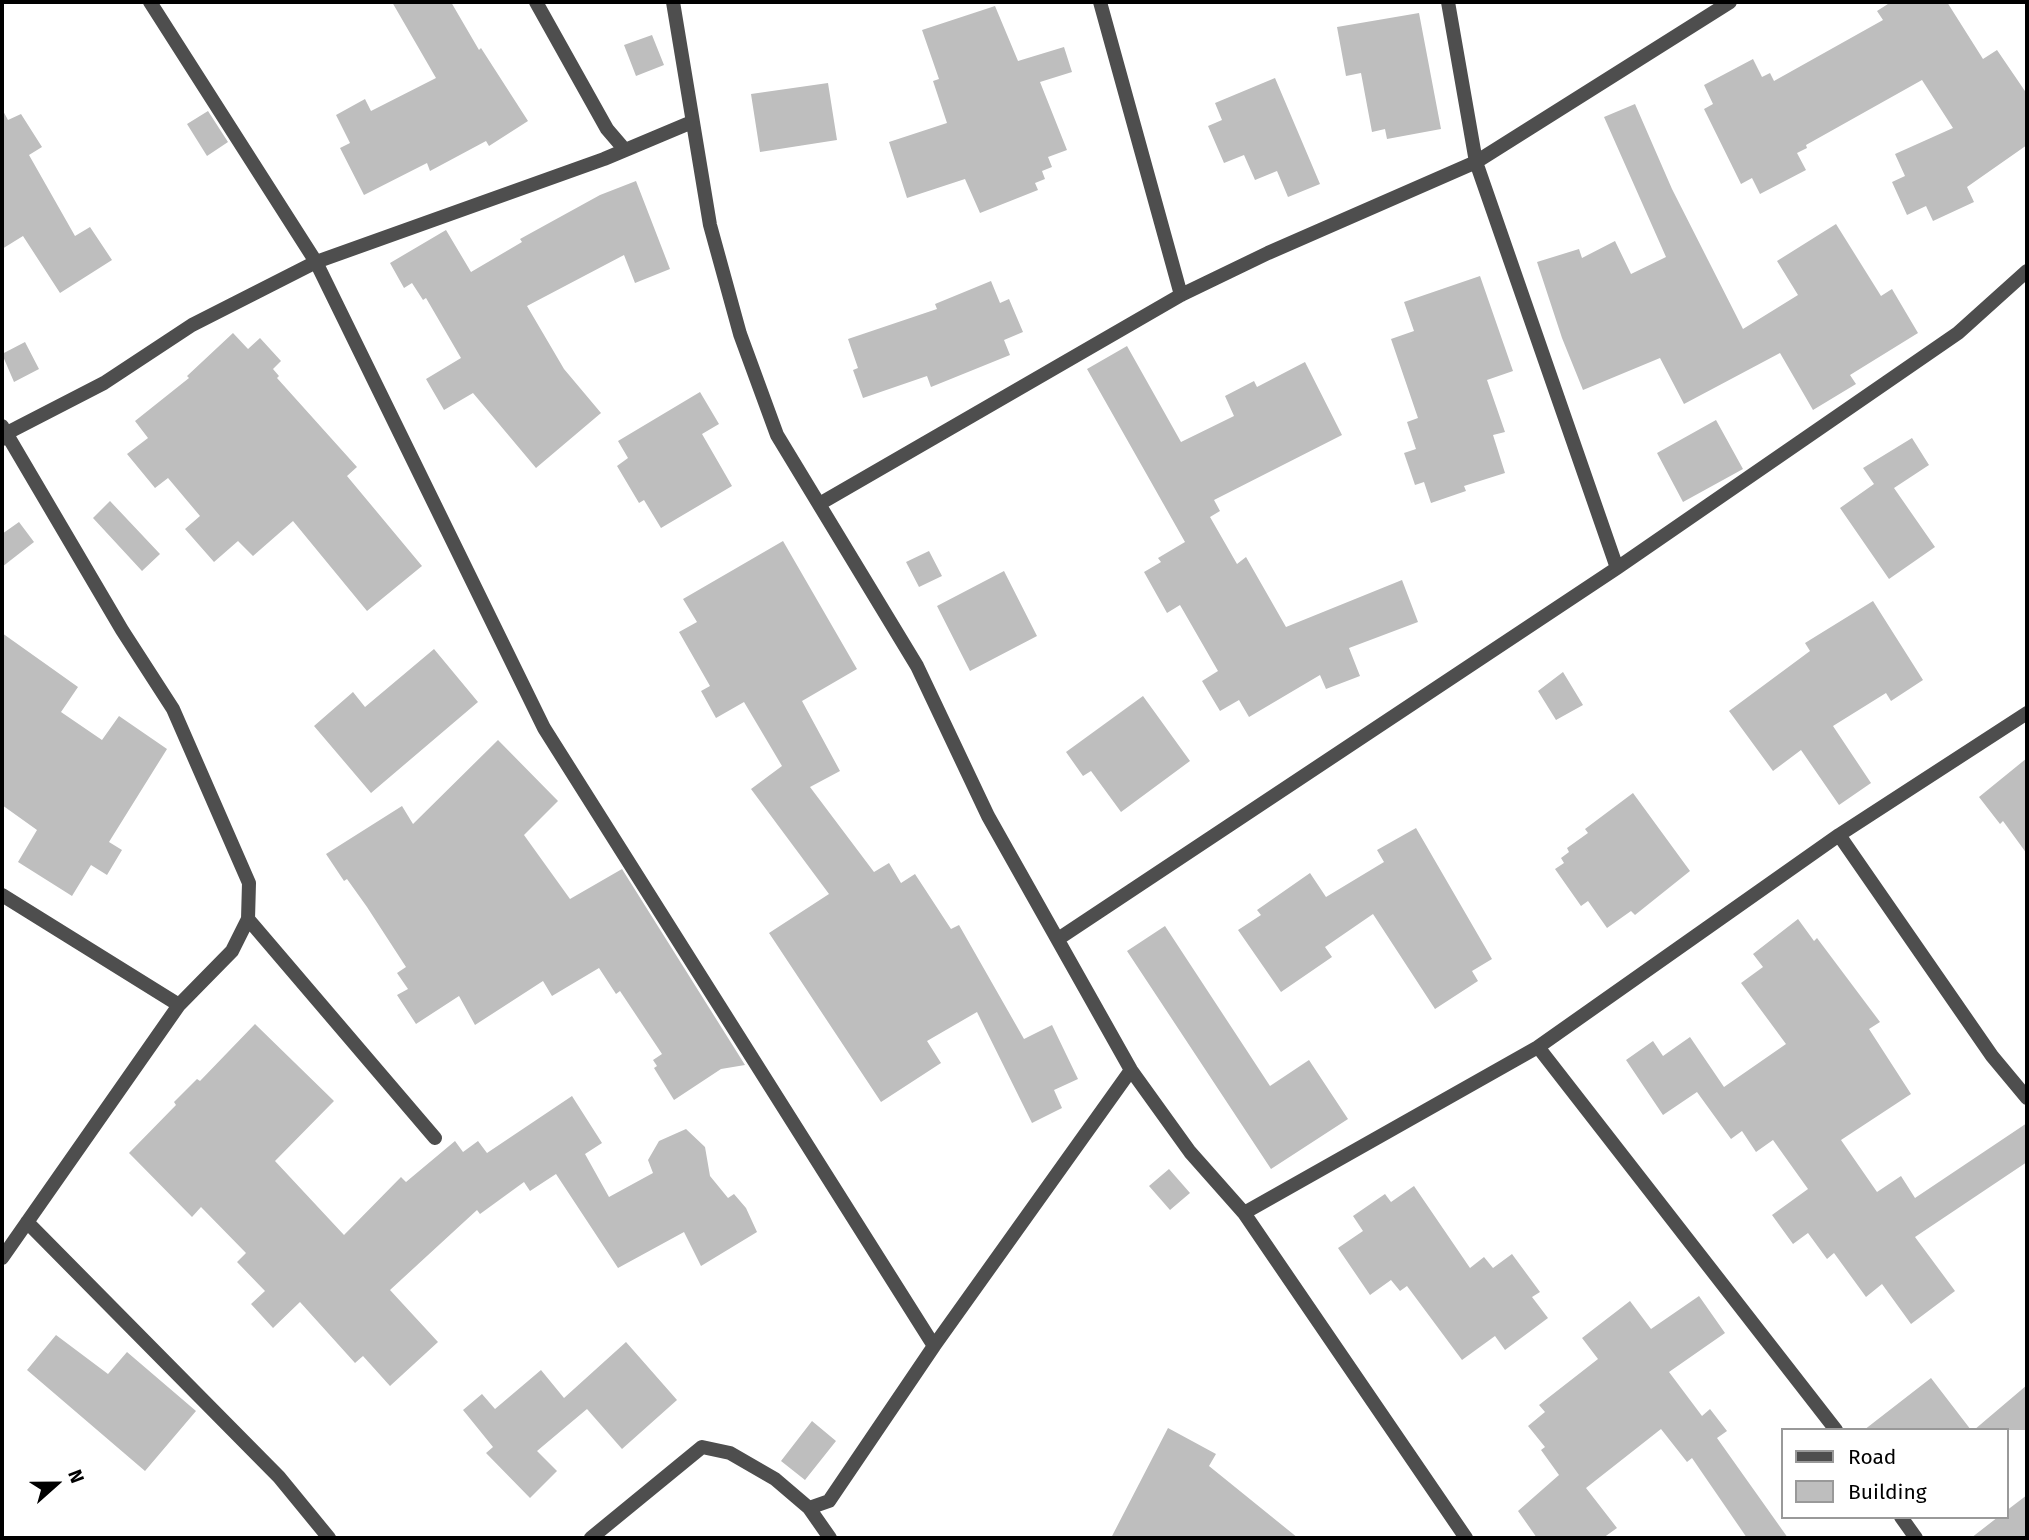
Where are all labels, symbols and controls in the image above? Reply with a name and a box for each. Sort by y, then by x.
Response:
legend [1780,1428,2008,1519]
text: Road [1848,1444,1896,1470]
north arrow [21,1449,91,1519]
text: N [63,1466,89,1486]
text: Building [1848,1479,1927,1505]

